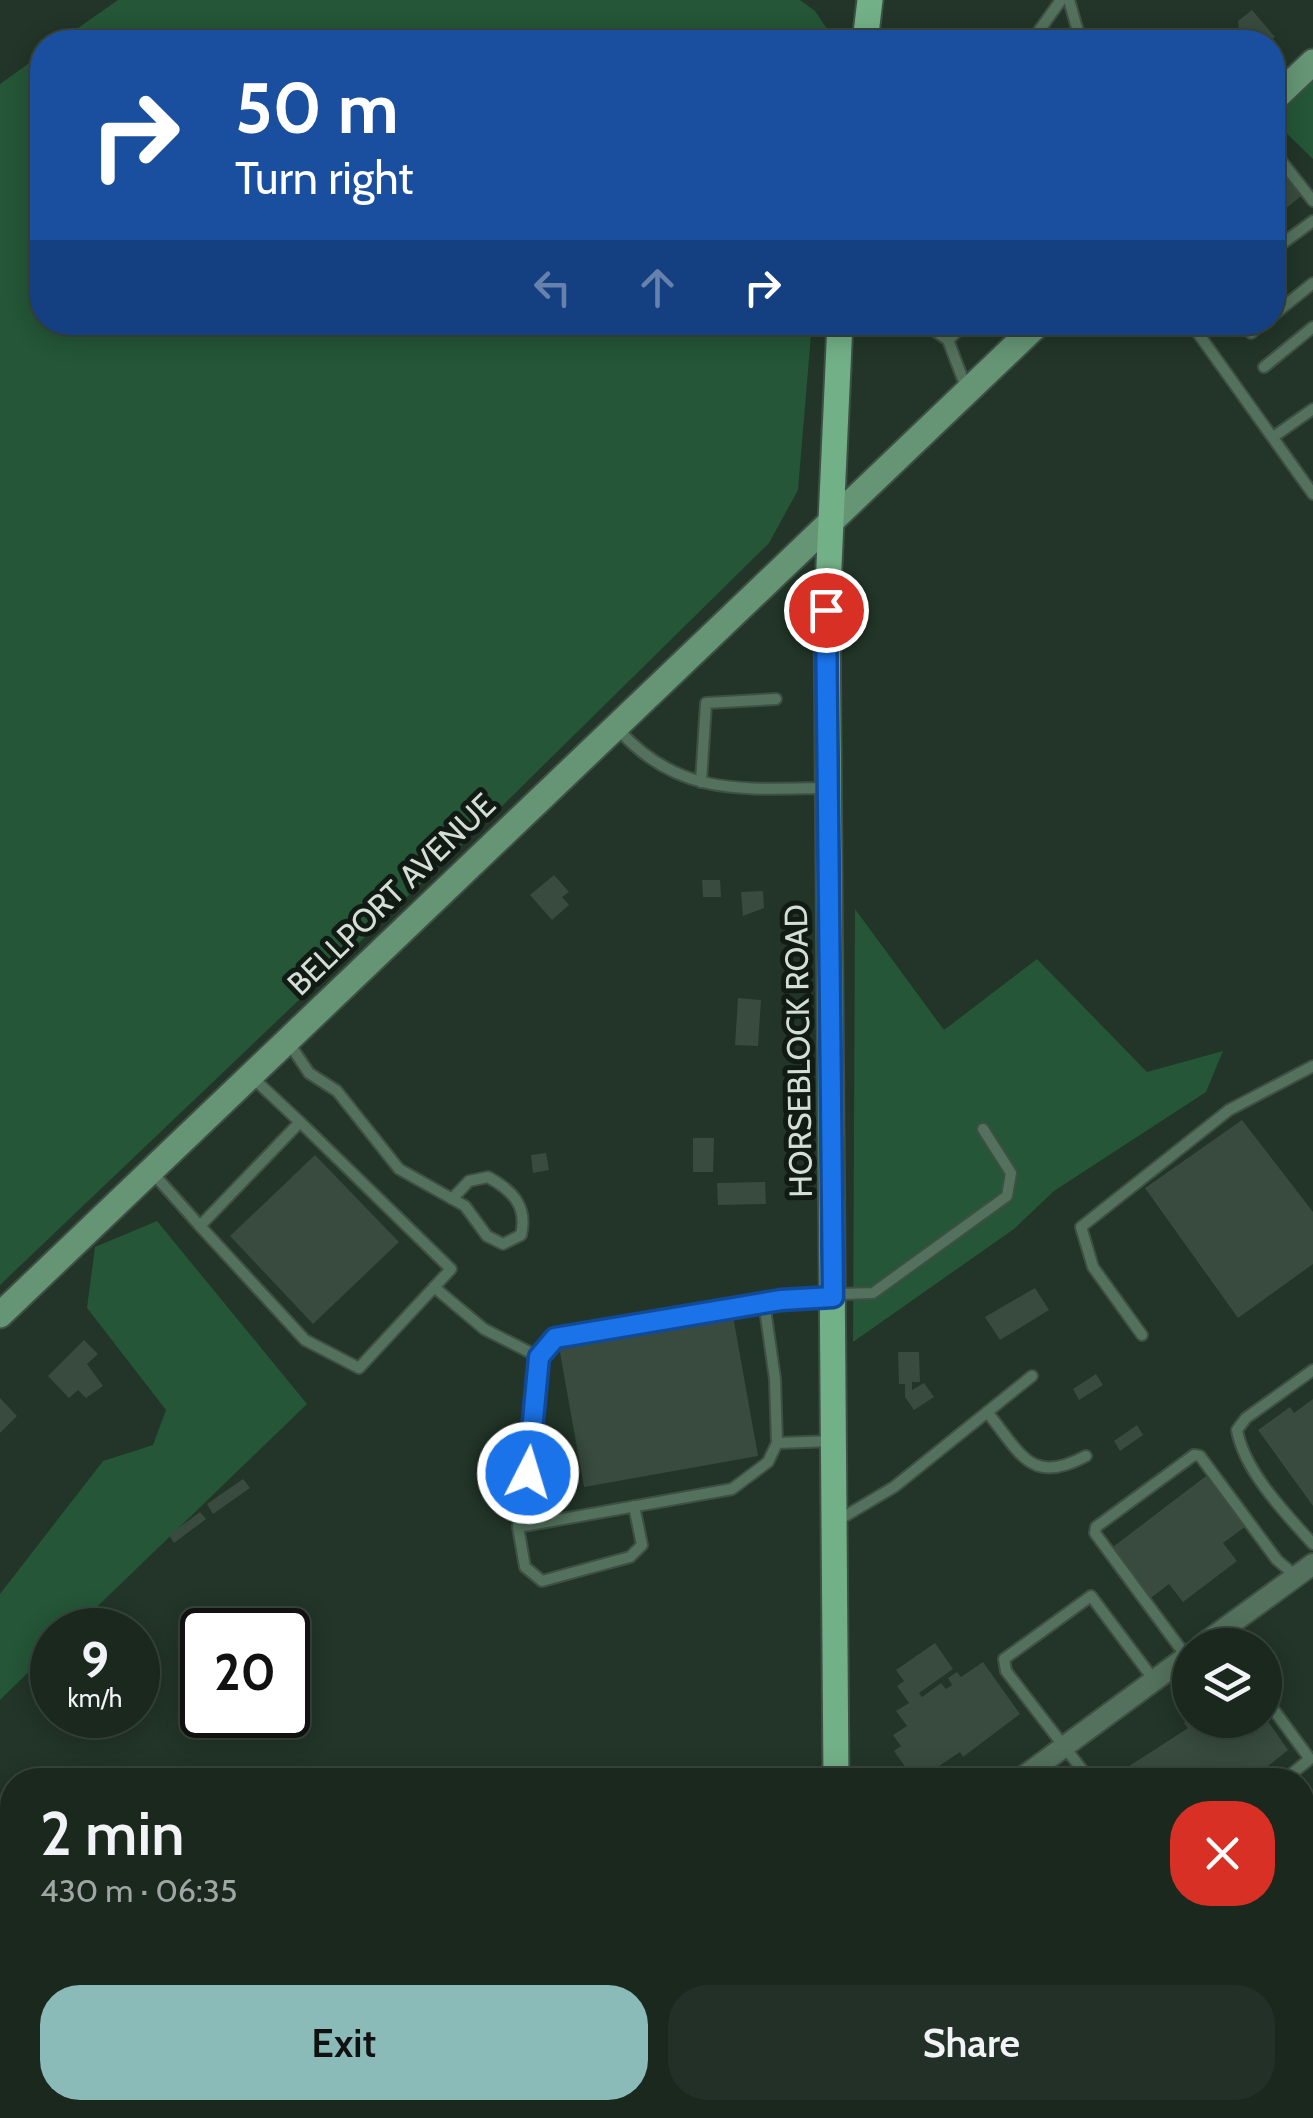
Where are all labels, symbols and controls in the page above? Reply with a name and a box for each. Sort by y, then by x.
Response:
text: 50 m [235,65,399,151]
icon: right [70,70,200,200]
text: Turn right [235,151,414,205]
icon: left [525,260,580,315]
icon: ahead [630,260,685,315]
icon: right [735,260,790,315]
pin [784,568,869,653]
icon: arrive [799,583,854,638]
street label: BELLPORT AVENUE [279,785,503,1003]
street label: HORSEBLOCK ROAD [776,904,820,1198]
position arrow [476,1421,580,1525]
speed limit sign: 20 [180,1608,310,1738]
map controls [1172,1628,1282,1738]
button: layers [1172,1628,1282,1738]
text: 9 [81,1630,109,1691]
text: km/h [68,1683,122,1713]
text: 2 min [40,1797,185,1870]
button: close [1170,1801,1275,1906]
text: 430 m · 06:35 [40,1871,237,1910]
button: Exit [40,1985,648,2100]
button: Share [668,1985,1275,2100]

